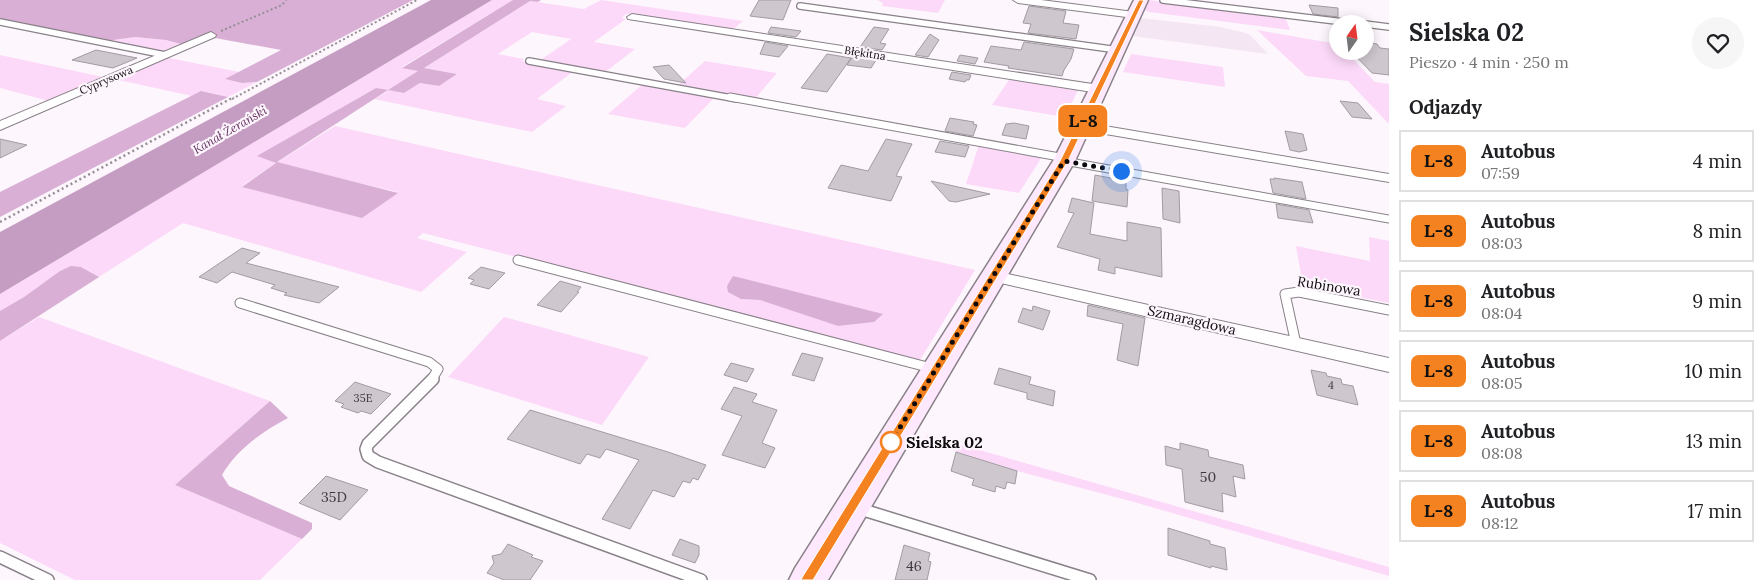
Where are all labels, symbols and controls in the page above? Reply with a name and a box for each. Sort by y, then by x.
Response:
north arrow [1329,15,1374,60]
map controls [1329,15,1374,60]
text: Sielska 02 [1409,17,1524,48]
button: heart [1692,17,1744,69]
street label: Błękitna [843,43,887,63]
text: Pieszo · 4 min · 250 m [1409,52,1569,72]
street label: Cyprysowa [77,62,135,98]
text: Odjazdy [1409,95,1482,119]
water label: Kanał Żerański [190,102,269,157]
line badge: L-8 [1054,105,1112,137]
text: L-8 [1068,109,1098,132]
text: Autobus [1481,139,1555,163]
text: L-8 [1424,149,1453,172]
text: 4 min [1693,149,1742,173]
your location [1109,159,1134,184]
text: 07:59 [1481,163,1520,183]
text: Autobus [1481,209,1555,233]
text: L-8 [1424,219,1453,242]
text: 8 min [1692,219,1742,243]
text: 08:03 [1481,233,1523,253]
street label: Rubinowa [1296,272,1362,300]
text: Autobus [1481,279,1555,303]
text: L-8 [1424,289,1453,312]
text: 9 min [1692,289,1742,313]
street label: Szmaragdowa [1146,301,1238,339]
text: 08:04 [1481,303,1523,323]
text: Autobus [1481,349,1555,373]
text: L-8 [1424,359,1453,382]
text: 10 min [1684,359,1742,383]
text: 08:05 [1481,373,1523,393]
house number: 4 [1328,378,1334,392]
house number: 35E [354,391,373,405]
text: Autobus [1481,419,1555,443]
text: L-8 [1424,429,1453,452]
text: 13 min [1686,429,1742,453]
marker: Sielska 02 [880,431,902,453]
place label: Sielska 02 [906,432,983,452]
text: 08:08 [1481,443,1523,463]
house number: 50 [1200,468,1216,486]
house number: 35D [321,488,347,506]
text: Autobus [1481,489,1555,513]
text: L-8 [1424,499,1453,522]
text: 17 min [1687,499,1742,523]
text: 08:12 [1481,513,1518,533]
house number: 46 [906,557,922,575]

